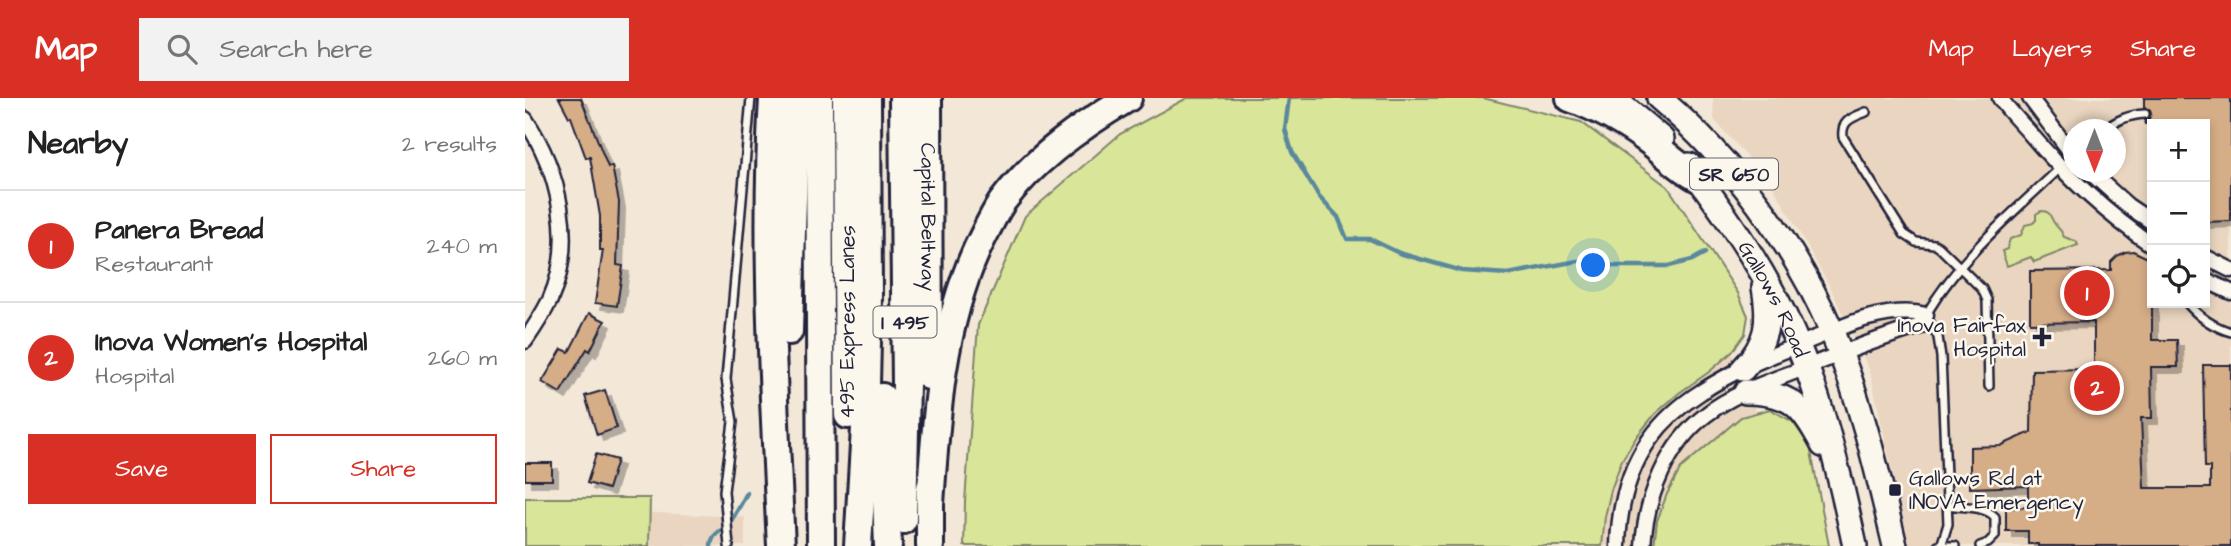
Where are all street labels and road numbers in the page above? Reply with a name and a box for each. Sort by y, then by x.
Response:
street label: Capital Beltway [912,143,943,292]
road number: SR 650 [1690,158,1778,190]
street label: 495 Express Lanes [833,225,863,419]
street label: Gallows Road [1731,235,1816,362]
road number: I 495 [873,306,937,338]

